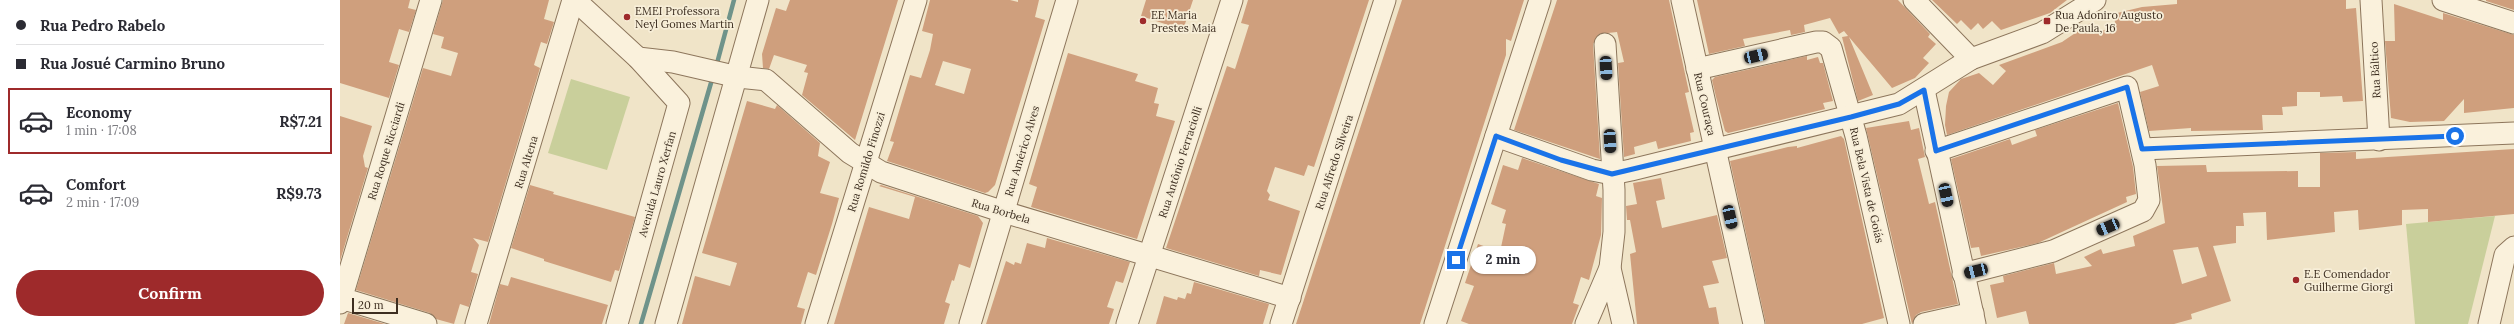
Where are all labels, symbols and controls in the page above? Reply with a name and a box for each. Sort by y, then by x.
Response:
place label: EMEI Professora Neyl Gomes Martin [635,4,734,31]
place label: EE Maria Prestes Maia [1151,8,1216,35]
place label: Rua Adoniro Augusto De Paula, 16 [2055,8,2163,35]
marker: EMEI Professora Neyl Gomes Martin [622,12,632,22]
text: Rua Pedro Rabelo [40,16,165,35]
marker: EE Maria Prestes Maia [1138,16,1148,26]
marker: Rua Adoniro Augusto De Paula, 16 [2042,16,2052,26]
street label: Rua Báltico [2367,41,2383,99]
car [1743,47,1769,65]
text: Rua Josué Carmino Bruno [40,54,225,73]
car [1599,56,1613,80]
street label: Rua Couraça [1691,71,1719,137]
street label: Rua Roque Ricciardi [364,100,408,202]
icon: car [18,103,54,139]
text: Economy [66,103,131,122]
street label: Rua Américo Alves [1002,104,1042,198]
street label: Rua Antônio Ferraciolli [1155,104,1205,220]
street label: Rua Romildo Finozzi [844,110,888,214]
text: R$7.21 [279,112,322,131]
street label: Rua Alfredo Silveira [1312,112,1356,211]
text: 1 min · 17:08 [66,122,137,139]
street label: Rua Bela Vista de Goiás [1847,126,1887,244]
route start [2446,127,2464,145]
street label: Avenida Lauro Xerfan [635,129,679,240]
car [1603,129,1617,153]
street label: Rua Altena [511,134,541,190]
icon: car [18,175,54,211]
text: Comfort [66,175,126,194]
car [1938,182,1954,208]
text: R$9.73 [276,184,322,203]
text: 2 min · 17:09 [66,194,139,211]
street label: Rua Borbela [970,195,1033,227]
car [1721,204,1739,230]
car [2095,217,2121,237]
callout: 2 min [1470,246,1536,274]
route end [1447,251,1465,269]
text: 2 min [1486,251,1520,268]
car [1963,262,1989,280]
place label: E.E Comendador Guilherme Giorgi [2304,267,2393,294]
button: Confirm [16,270,324,316]
marker: E.E Comendador Guilherme Giorgi [2291,275,2301,285]
scale bar [352,296,398,315]
text: 20 m [358,298,383,312]

